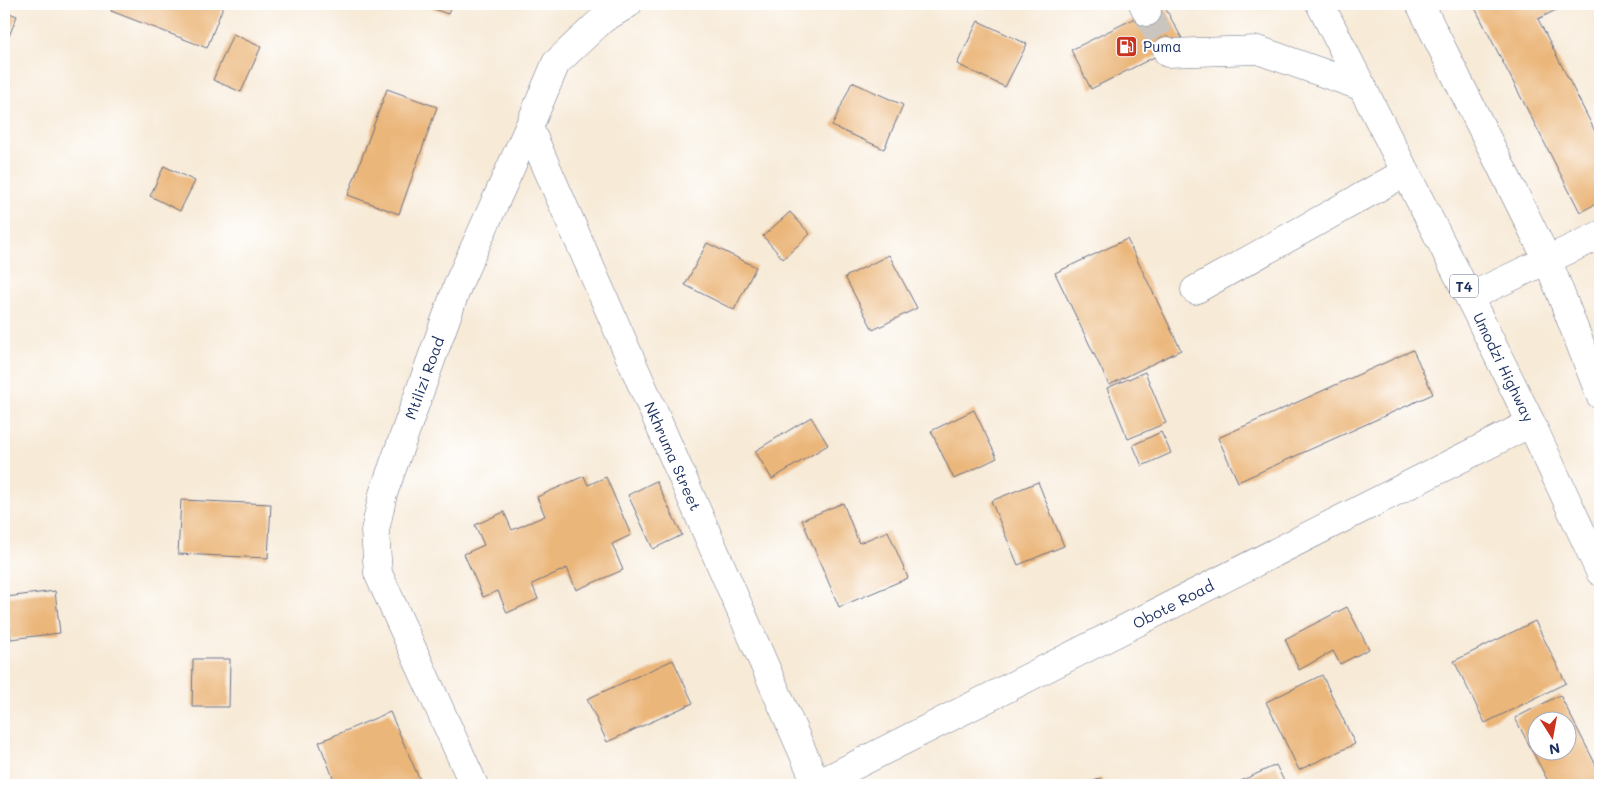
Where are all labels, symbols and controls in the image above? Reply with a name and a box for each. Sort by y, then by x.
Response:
fuel station icon: Puma [1115,34,1139,58]
place label: Puma [1143,36,1182,56]
road number: T4 [1450,274,1478,298]
street label: Umodzi Highway [1469,309,1539,425]
street label: Mtilizi Road [400,334,448,422]
street label: Nkhruma Street [640,398,706,514]
street label: Obote Road [1129,575,1217,633]
north arrow [1526,712,1576,762]
text: N [1548,739,1562,760]

